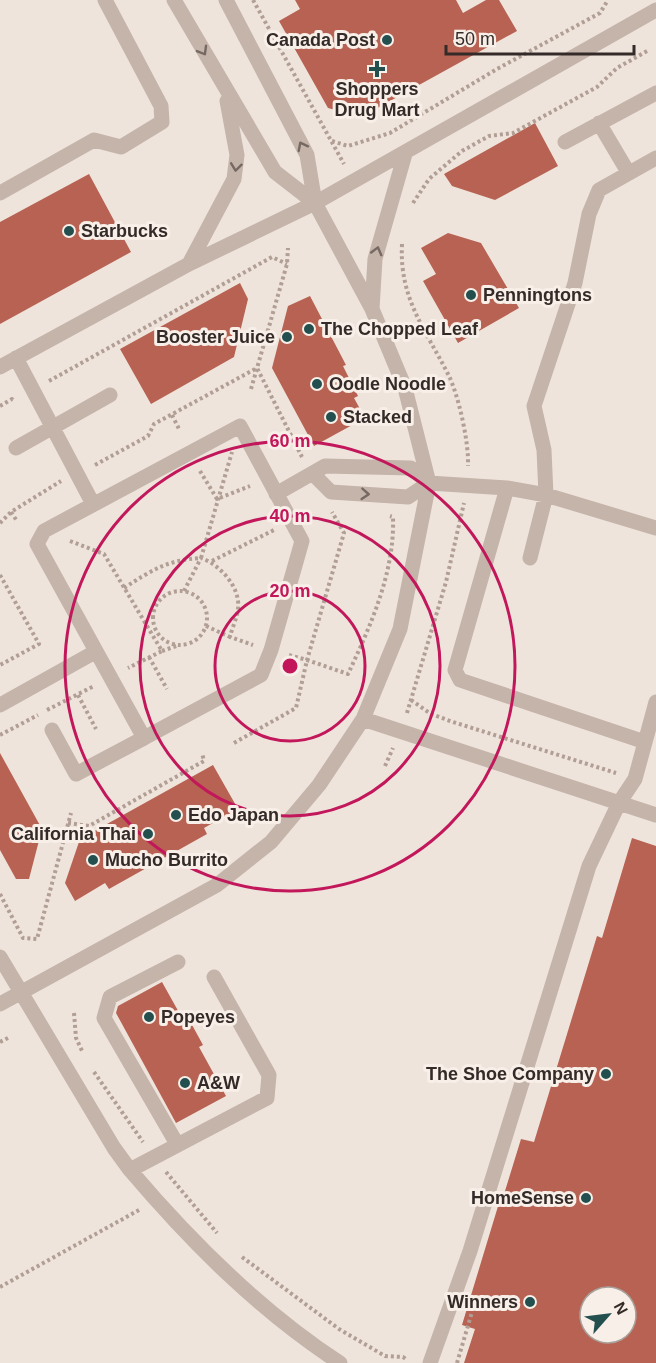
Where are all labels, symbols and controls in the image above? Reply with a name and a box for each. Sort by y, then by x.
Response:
scale bar [446,18,634,56]
text: 50 m [455,29,495,49]
place label: Canada Post [266,30,375,50]
marker: Canada Post [380,33,394,47]
one-way arrow [195,45,207,55]
marker: Shoppers Drug Mart [370,62,384,76]
place label: Shoppers Drug Mart [335,79,420,120]
one-way arrow [298,142,309,153]
one-way arrow [230,162,243,172]
place label: Starbucks [81,221,168,241]
marker: Starbucks [62,224,76,238]
one-way arrow [370,246,383,256]
place label: Penningtons [483,285,592,305]
marker: Penningtons [464,288,478,302]
place label: The Chopped Leaf [321,319,479,339]
marker: The Chopped Leaf [302,322,316,336]
place label: Booster Juice [156,327,275,347]
marker: Booster Juice [280,330,294,344]
place label: Oodle Noodle [329,374,446,394]
marker: Oodle Noodle [310,377,324,391]
place label: Stacked [343,407,412,427]
marker: Stacked [324,410,338,424]
text: 60 m [269,431,311,451]
one-way arrow [360,487,369,500]
text: 40 m [269,506,311,526]
text: 20 m [269,581,311,601]
centre of rings [280,656,300,676]
place label: Edo Japan [188,805,279,825]
marker: Edo Japan [169,808,183,822]
place label: California Thai [11,824,136,844]
marker: California Thai [141,827,155,841]
place label: Mucho Burrito [105,850,228,870]
marker: Mucho Burrito [86,853,100,867]
place label: Popeyes [161,1007,235,1027]
marker: Popeyes [142,1010,156,1024]
place label: The Shoe Company [426,1064,594,1084]
marker: The Shoe Company [599,1067,613,1081]
place label: A&W [197,1073,240,1093]
marker: A&W [178,1076,192,1090]
place label: HomeSense [471,1188,574,1208]
marker: HomeSense [579,1191,593,1205]
north arrow [578,1285,638,1345]
place label: Winners [447,1292,518,1312]
marker: Winners [523,1295,537,1309]
text: N [611,1299,631,1317]

